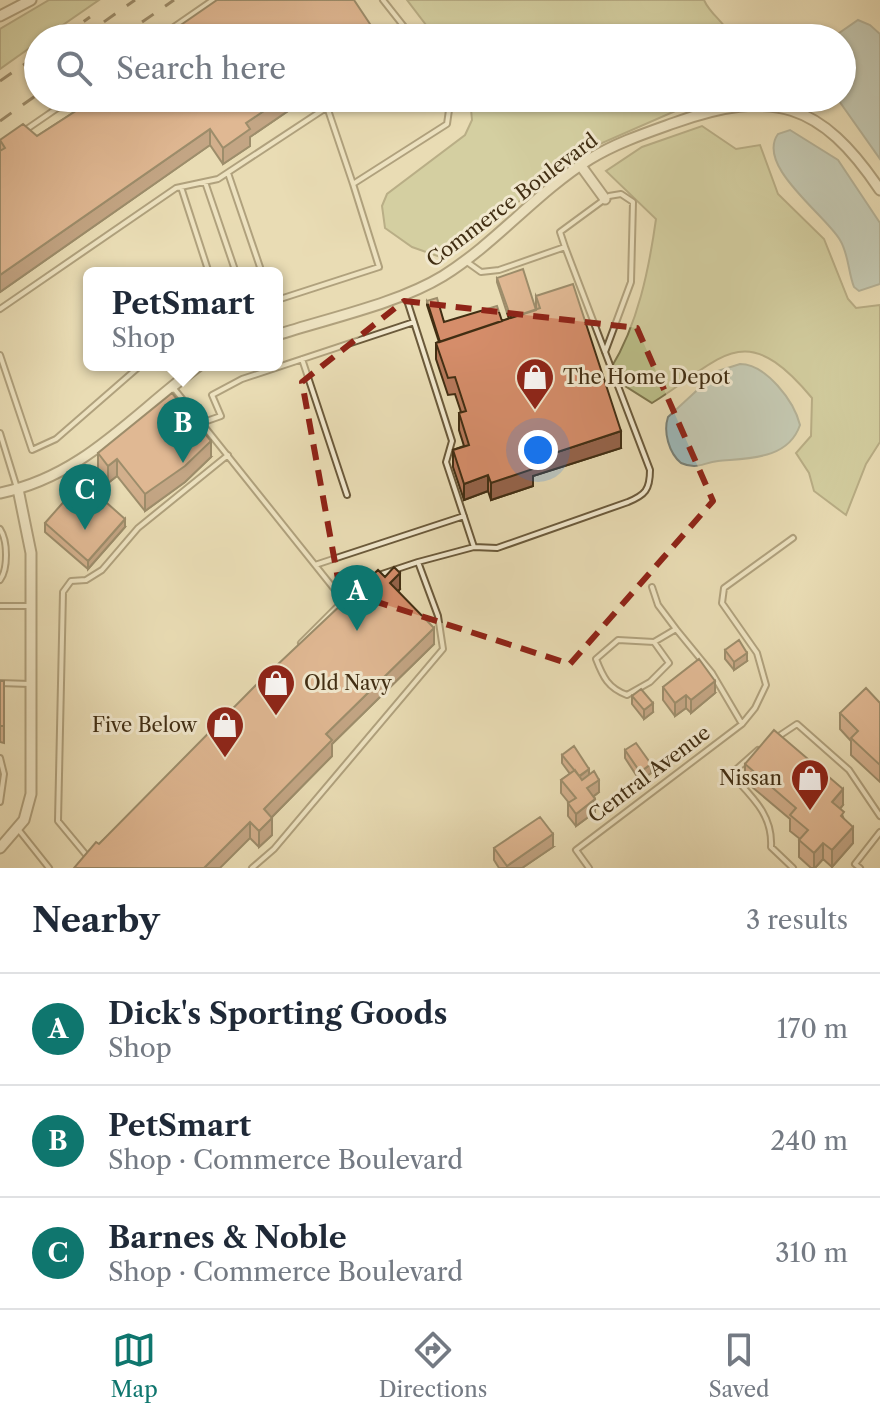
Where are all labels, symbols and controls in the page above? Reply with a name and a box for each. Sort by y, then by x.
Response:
search box [24,24,856,112]
icon: search [52,46,96,90]
text: Search here [116,50,286,87]
street label: Commerce Boulevard [422,128,602,272]
popup [83,267,283,371]
text: PetSmart [111,285,255,322]
text: Shop [111,322,175,354]
shop icon: The Home Depot [514,356,556,411]
place label: The Home Depot [563,365,730,389]
pin: B [157,397,209,463]
your location [518,430,558,470]
pin: C [59,464,111,530]
pin: A [331,565,383,631]
shop icon: Old Navy [255,662,297,717]
place label: Old Navy [304,671,393,695]
shop icon: Five Below [204,704,246,759]
place label: Five Below [92,713,197,737]
street label: Central Avenue [583,720,715,828]
shop icon: Nissan [789,757,831,812]
place label: Nissan [719,766,782,790]
text: Nearby [32,899,160,941]
text: 3 results [746,904,848,936]
text: Dick's Sporting Goods [108,995,447,1032]
text: A [48,1013,68,1045]
text: 170 m [777,1013,848,1045]
text: Shop [108,1032,172,1064]
text: PetSmart [108,1107,251,1144]
text: B [48,1125,68,1157]
text: 240 m [770,1125,848,1157]
text: Shop · Commerce Boulevard [108,1144,463,1176]
text: Barnes & Noble [108,1219,347,1256]
text: C [48,1237,68,1269]
text: 310 m [775,1237,848,1269]
text: Shop · Commerce Boulevard [108,1256,463,1288]
tab: Map [110,1328,158,1403]
tab: Directions [379,1328,487,1403]
tab: Saved [708,1328,769,1403]

